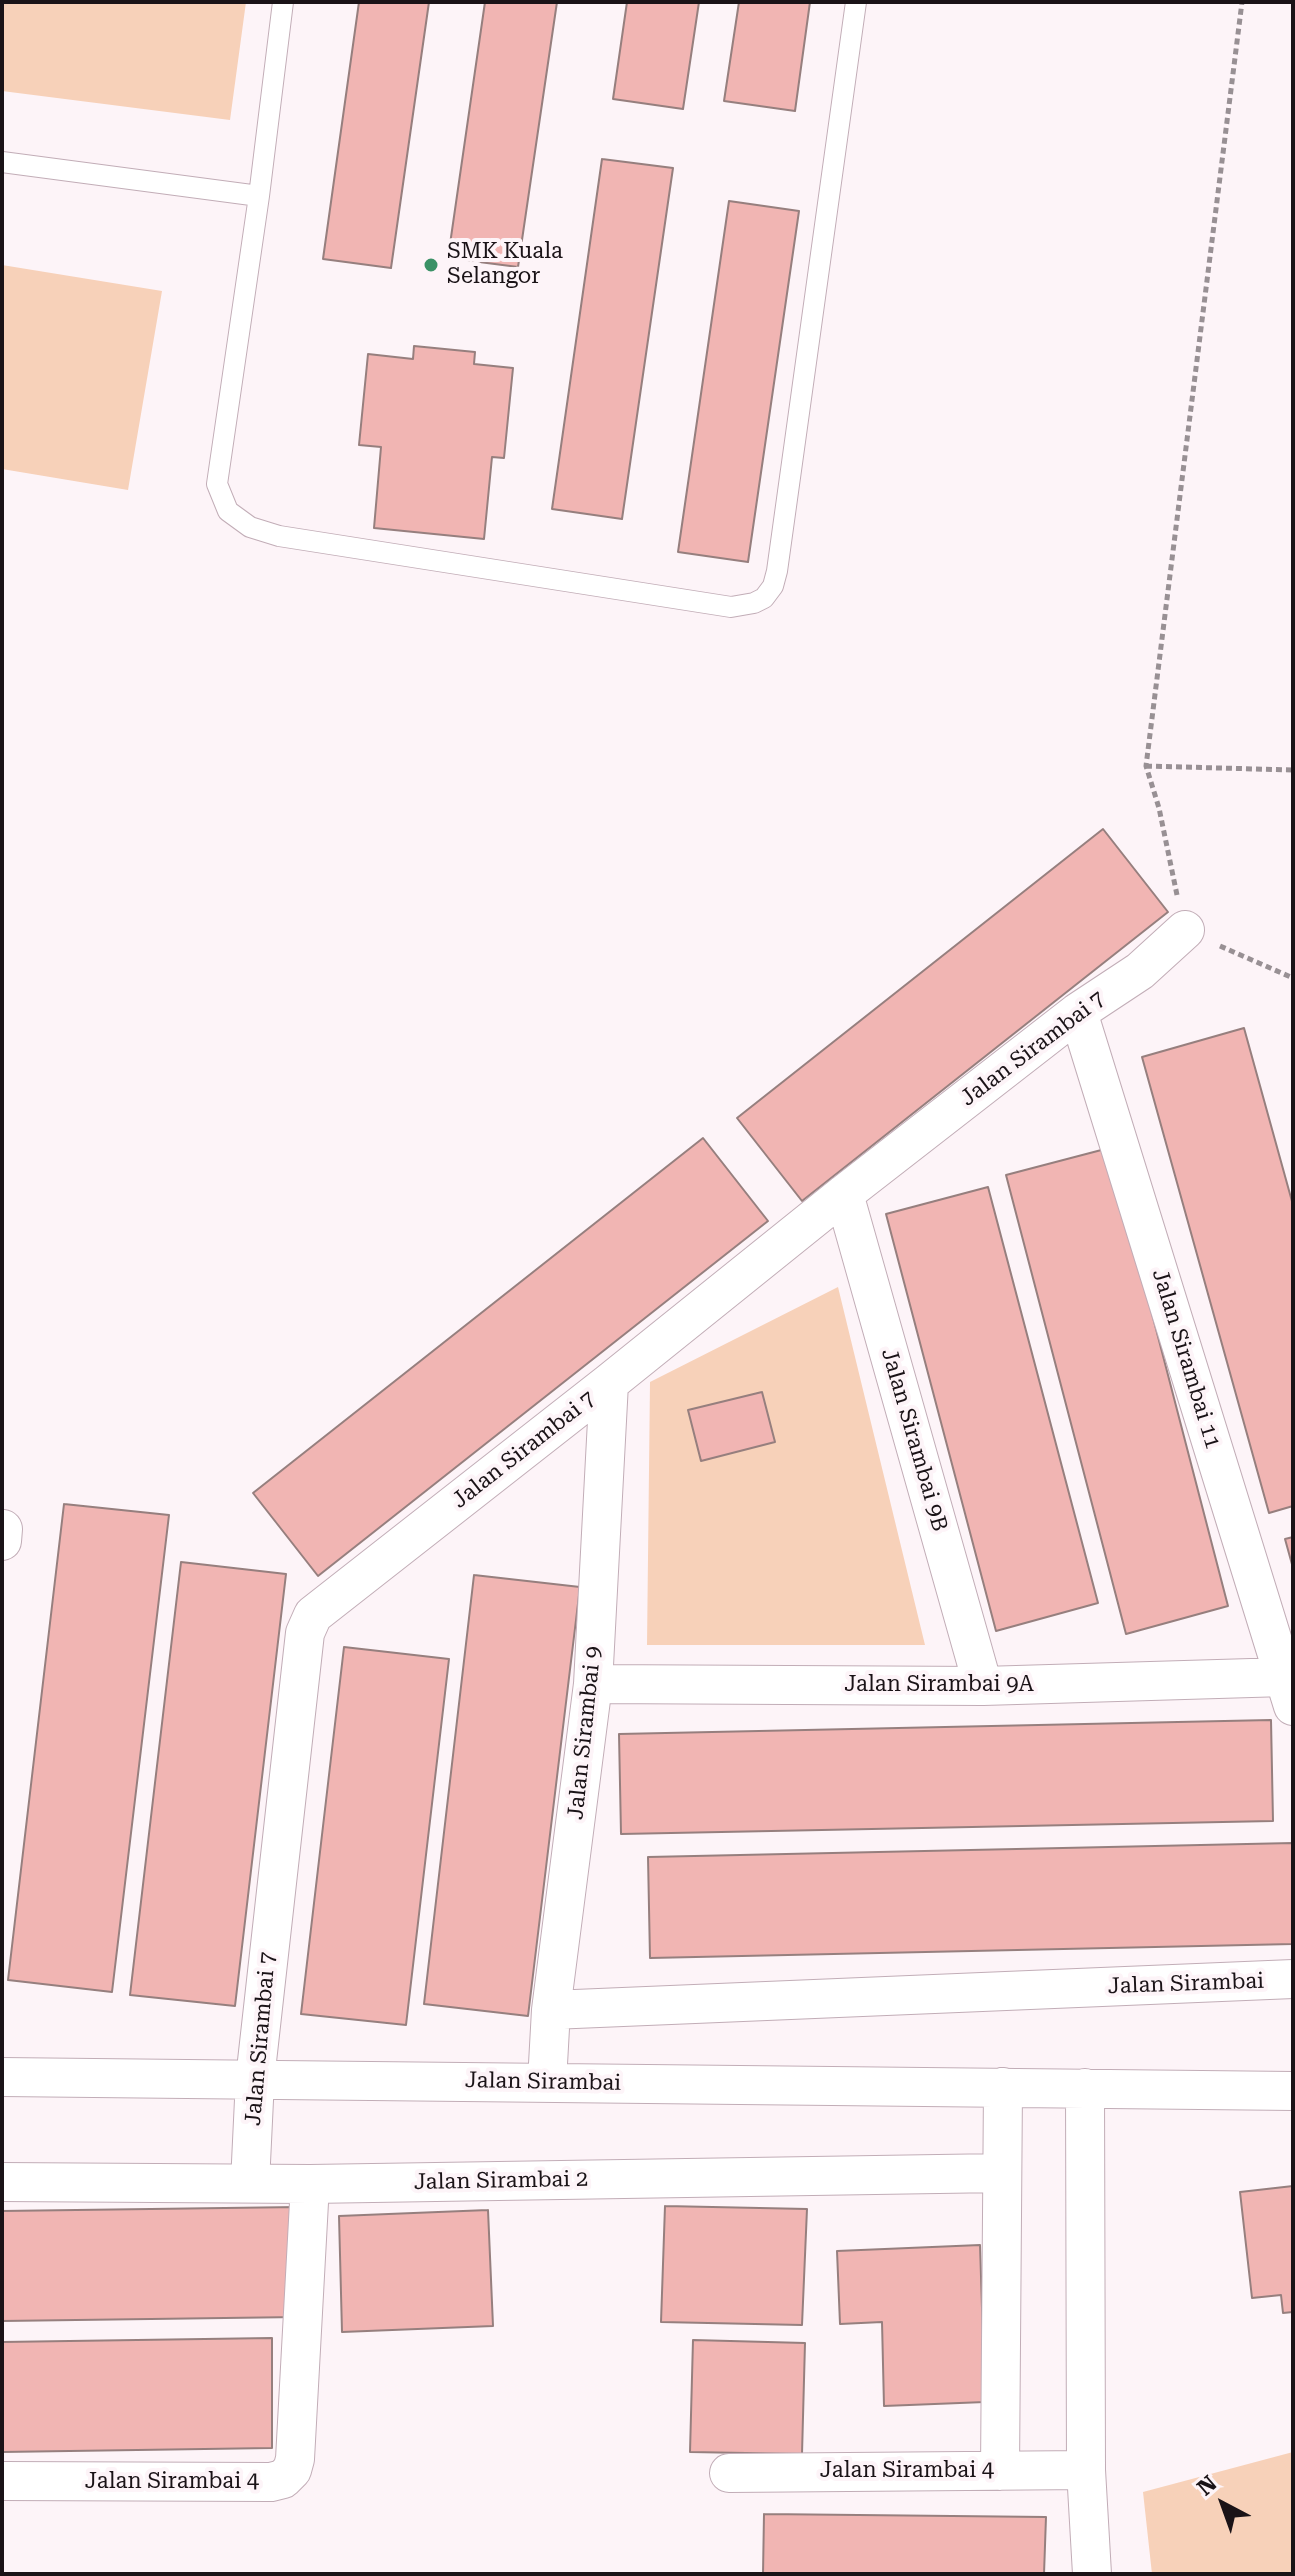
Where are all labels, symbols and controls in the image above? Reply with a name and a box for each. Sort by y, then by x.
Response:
place label: SMK Kuala Selangor [447,239,563,290]
marker: SMK Kuala Selangor [422,256,440,274]
street label: Jalan Sirambai 7 [955,986,1111,1112]
street label: Jalan Sirambai 11 [1146,1266,1226,1452]
street label: Jalan Sirambai 9B [875,1346,953,1534]
street label: Jalan Sirambai 7 [447,1386,601,1514]
street label: Jalan Sirambai 9 [563,1645,607,1821]
street label: Jalan Sirambai 9A [844,1672,1034,1698]
street label: Jalan Sirambai 7 [240,1951,282,2127]
street label: Jalan Sirambai [1107,1968,1265,2000]
street label: Jalan Sirambai [465,2067,621,2097]
street label: Jalan Sirambai 2 [414,2166,588,2196]
street label: Jalan Sirambai 4 [820,2458,994,2484]
north arrow [1183,2464,1263,2544]
street label: Jalan Sirambai 4 [85,2469,259,2495]
text: N [1192,2471,1222,2501]

